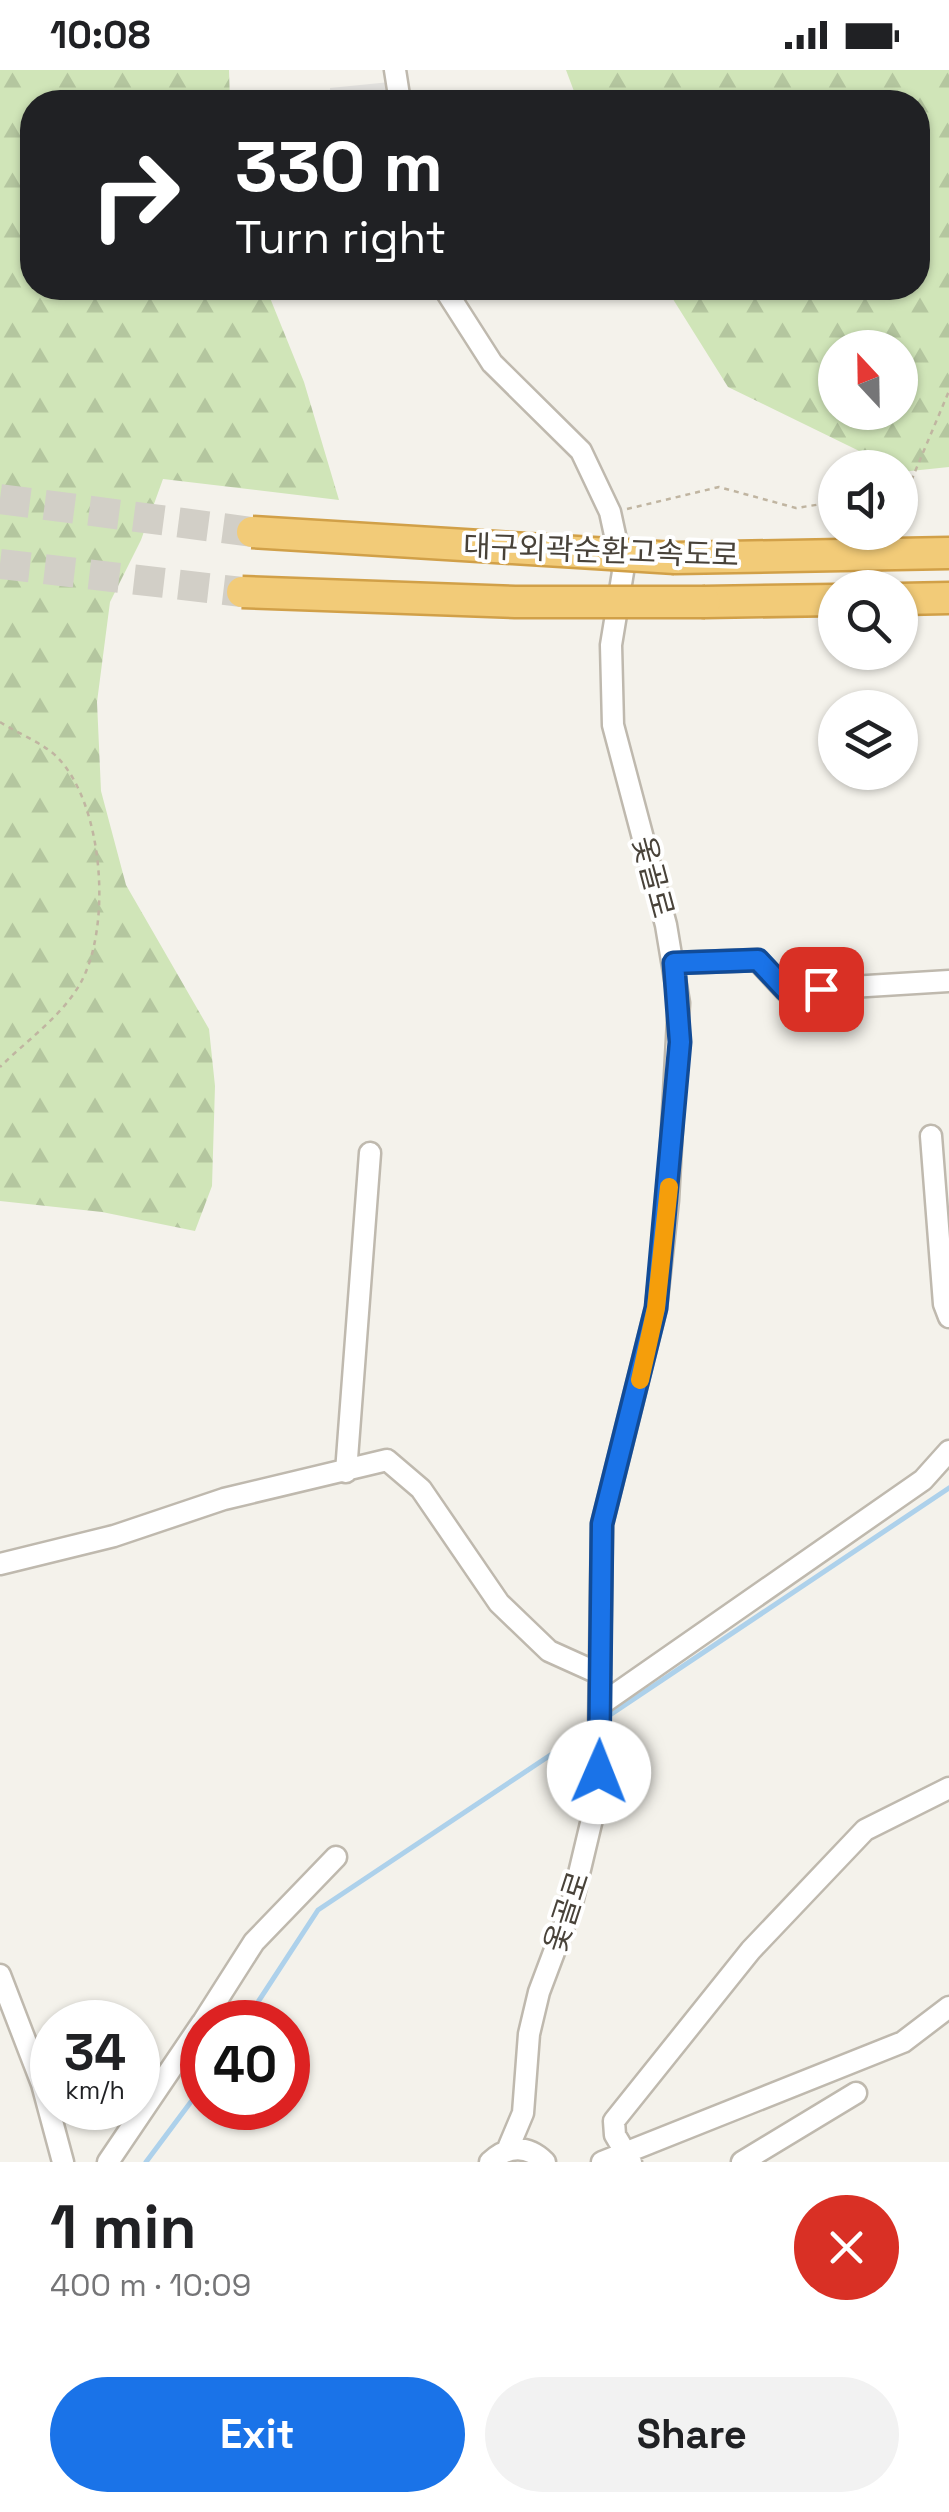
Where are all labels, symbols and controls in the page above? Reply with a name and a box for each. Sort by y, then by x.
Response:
text: 10:08 [50,11,151,59]
text: 330 m [235,122,443,211]
icon: right [70,130,200,260]
text: Turn right [235,209,446,266]
north arrow [818,330,918,430]
map controls [818,330,918,790]
button: sound [818,450,918,550]
street label: 대구외곽순환고속도로 [462,526,740,575]
button: search [818,570,918,670]
button: layers [818,690,918,790]
street label: 옻골로 [624,832,683,922]
pin [779,947,864,1032]
icon: arrive [794,962,849,1017]
position arrow [547,1720,651,1824]
street label: 옻골로 [535,1866,598,1957]
speed limit sign: 40 [180,2000,310,2130]
text: 34 [64,2021,126,2085]
text: km/h [65,2074,125,2106]
text: 1 min [50,2189,197,2266]
button: close [794,2195,899,2300]
text: 400 m · 10:09 [50,2265,251,2305]
button: Exit [50,2377,465,2492]
button: Share [485,2377,899,2492]

